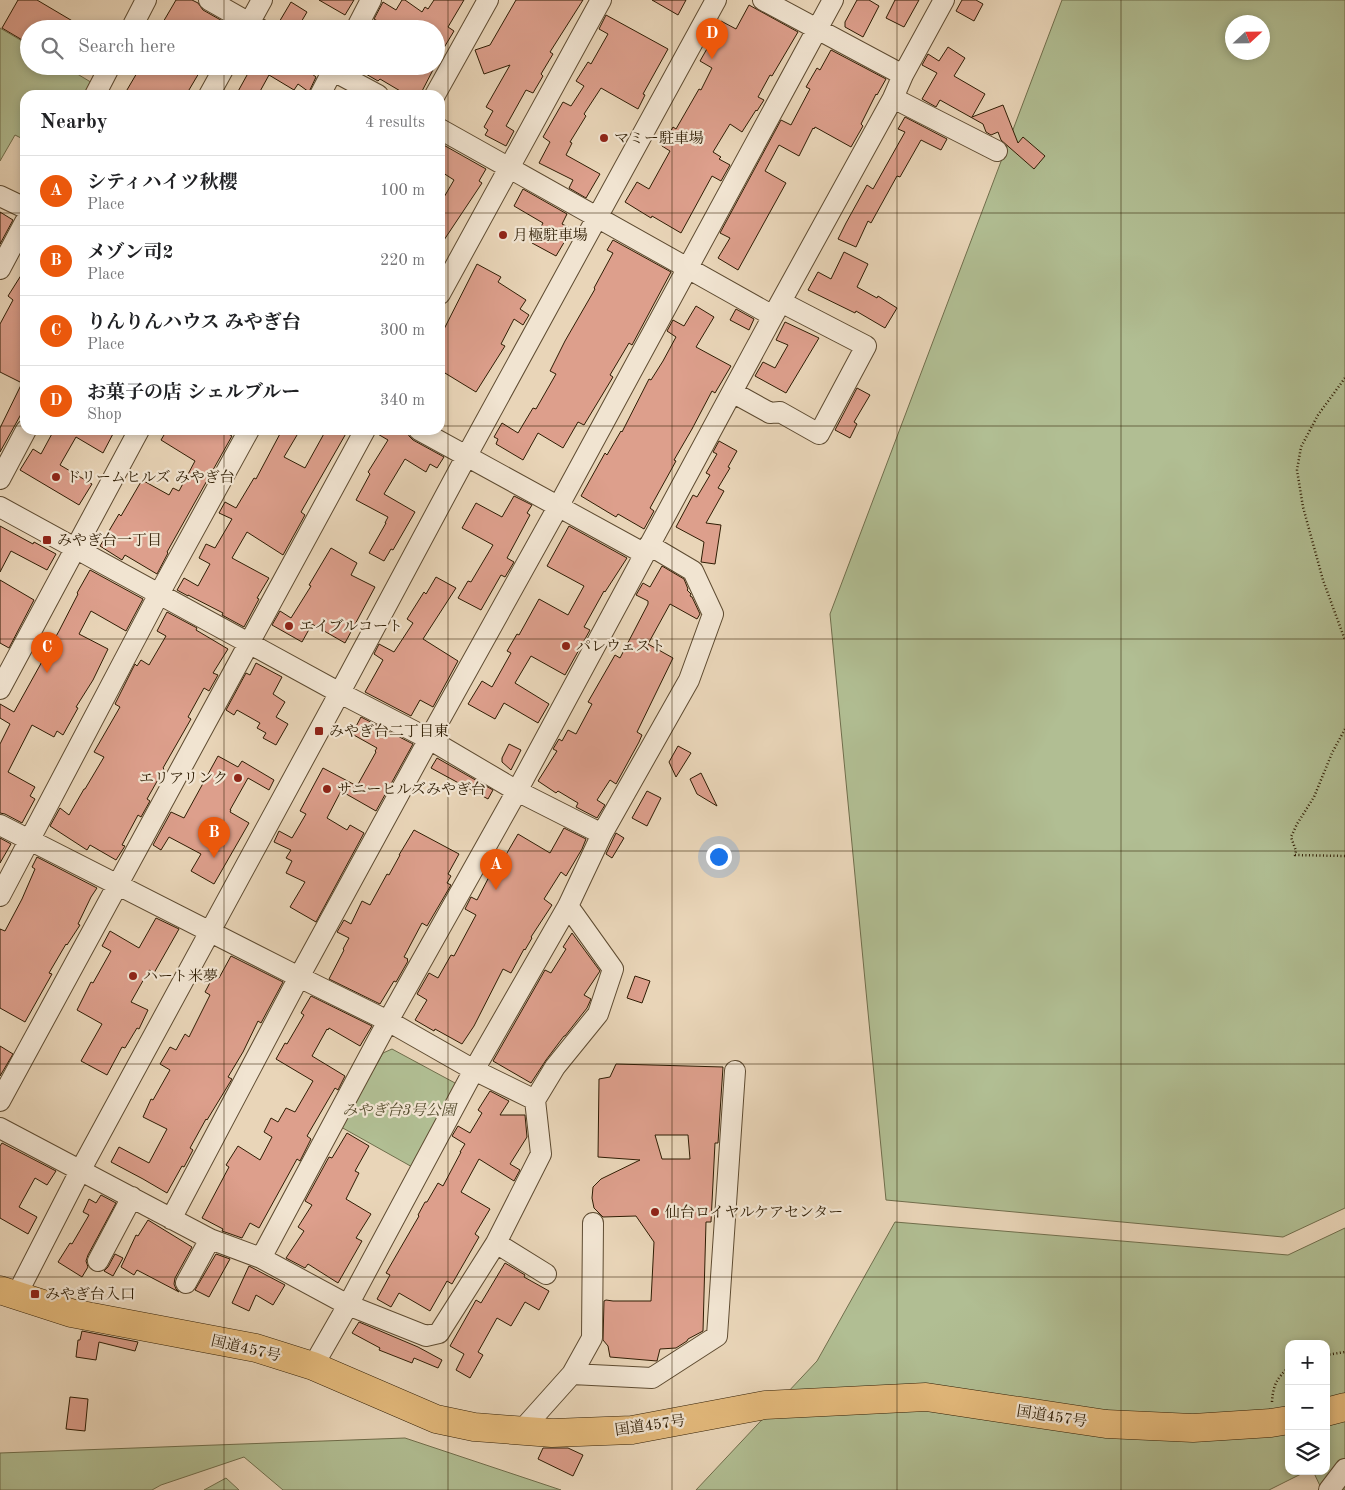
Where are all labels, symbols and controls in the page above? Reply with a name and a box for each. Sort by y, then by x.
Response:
north arrow [1225,15,1270,60]
pin: D [696,18,728,59]
search box [20,20,445,75]
icon: search [38,34,66,62]
text: Search here [78,38,175,57]
text: Nearby [40,112,108,133]
text: 4 results [365,115,425,131]
place label: マミー駐車場 [614,130,704,147]
marker: マミー駐車場 [598,132,610,144]
text: シティハイツ秋櫻 [87,174,237,193]
text: A [50,183,62,199]
text: 100 m [380,183,425,199]
text: Place [87,197,124,213]
place label: 月極駐車場 [513,227,588,244]
marker: 月極駐車場 [497,229,509,241]
text: メゾン司2 [87,244,173,263]
text: B [50,253,62,269]
text: 220 m [380,253,425,269]
text: Place [87,267,124,283]
text: りんりんハウス みやぎ台 [87,314,301,333]
text: C [51,323,61,339]
text: 300 m [380,323,425,339]
text: Place [87,337,124,353]
text: お菓子の店 シェルブルー [87,384,300,403]
text: D [50,393,62,409]
text: 340 m [380,393,425,409]
text: Shop [87,407,122,423]
place label: ドリームヒルズ みやぎ台 [66,469,235,486]
marker: ドリームヒルズ みやぎ台 [50,471,62,483]
place label: みやぎ台一丁目 [57,532,162,549]
marker: みやぎ台一丁目 [41,534,53,546]
place label: エイブルコート [299,618,403,635]
marker: エイブルコート [283,620,295,632]
pin: C [31,632,63,673]
place label: パレウェスト [576,639,665,655]
marker: パレウェスト [560,640,572,652]
place label: みやぎ台二丁目東 [329,723,449,740]
marker: みやぎ台二丁目東 [313,725,325,737]
place label: エリアリンク [139,771,228,787]
marker: エリアリンク [232,772,244,784]
place label: サニーヒルズみやぎ台 [337,781,486,798]
marker: サニーヒルズみやぎ台 [321,783,333,795]
pin: B [198,817,230,858]
your location [706,844,732,870]
pin: A [480,849,512,890]
place label: ハート米夢 [143,968,218,985]
marker: ハート米夢 [127,970,139,982]
park label: みやぎ台3号公園 [342,1102,459,1119]
place label: 仙台ロイヤルケアセンター [665,1204,843,1221]
marker: 仙台ロイヤルケアセンター [649,1206,661,1218]
place label: みやぎ台入口 [45,1286,135,1303]
marker: みやぎ台入口 [29,1288,41,1300]
street label: 国道457号 [209,1332,282,1365]
map controls [1285,1340,1330,1475]
button: + [1285,1340,1330,1385]
button: − [1285,1385,1330,1430]
street label: 国道457号 [1015,1403,1088,1430]
street label: 国道457号 [614,1412,686,1439]
button: layers [1285,1430,1330,1475]

